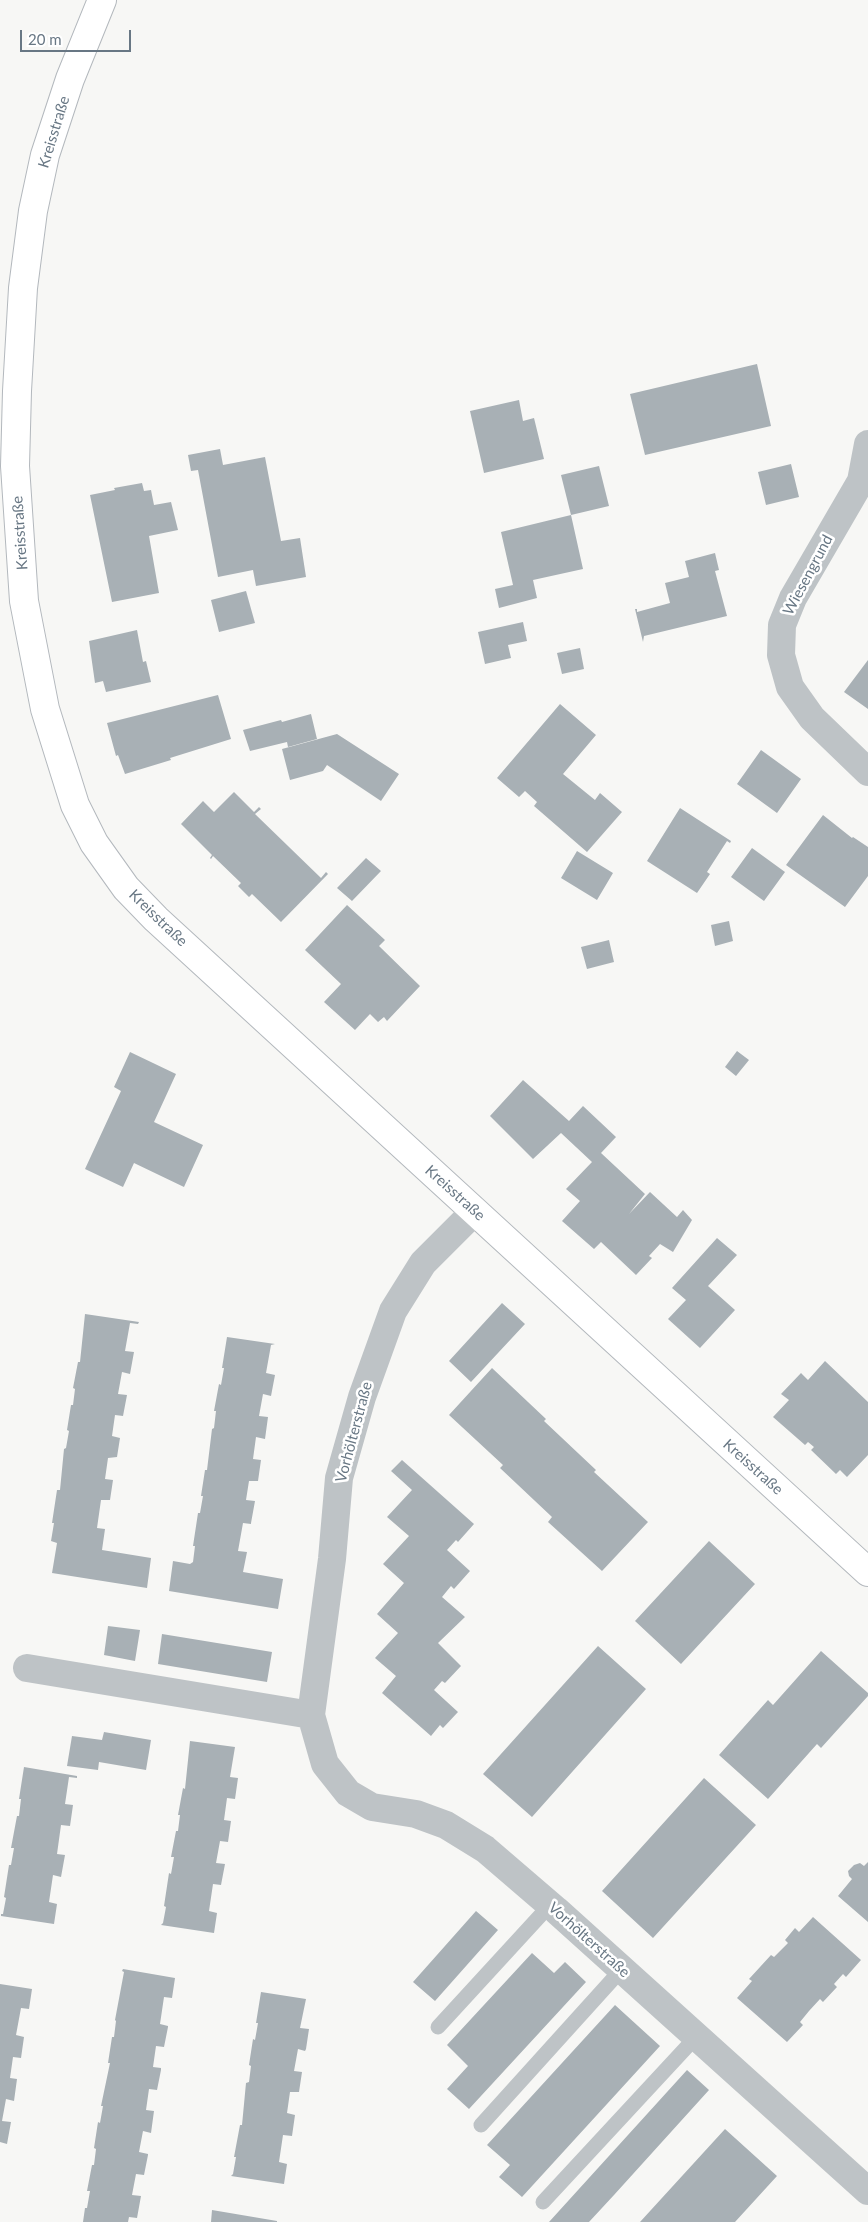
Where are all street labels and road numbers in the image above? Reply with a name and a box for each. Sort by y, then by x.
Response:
street label: Kreisstraße [35,94,73,170]
street label: Kreisstraße [8,495,32,571]
street label: Wiesengrund [779,532,837,618]
street label: Kreisstraße [125,886,191,950]
street label: Kreisstraße [421,1161,489,1225]
street label: Vorhölterstraße [332,1380,376,1484]
street label: Kreisstraße [719,1435,787,1499]
street label: Vorhölterstraße [545,1899,633,1981]

